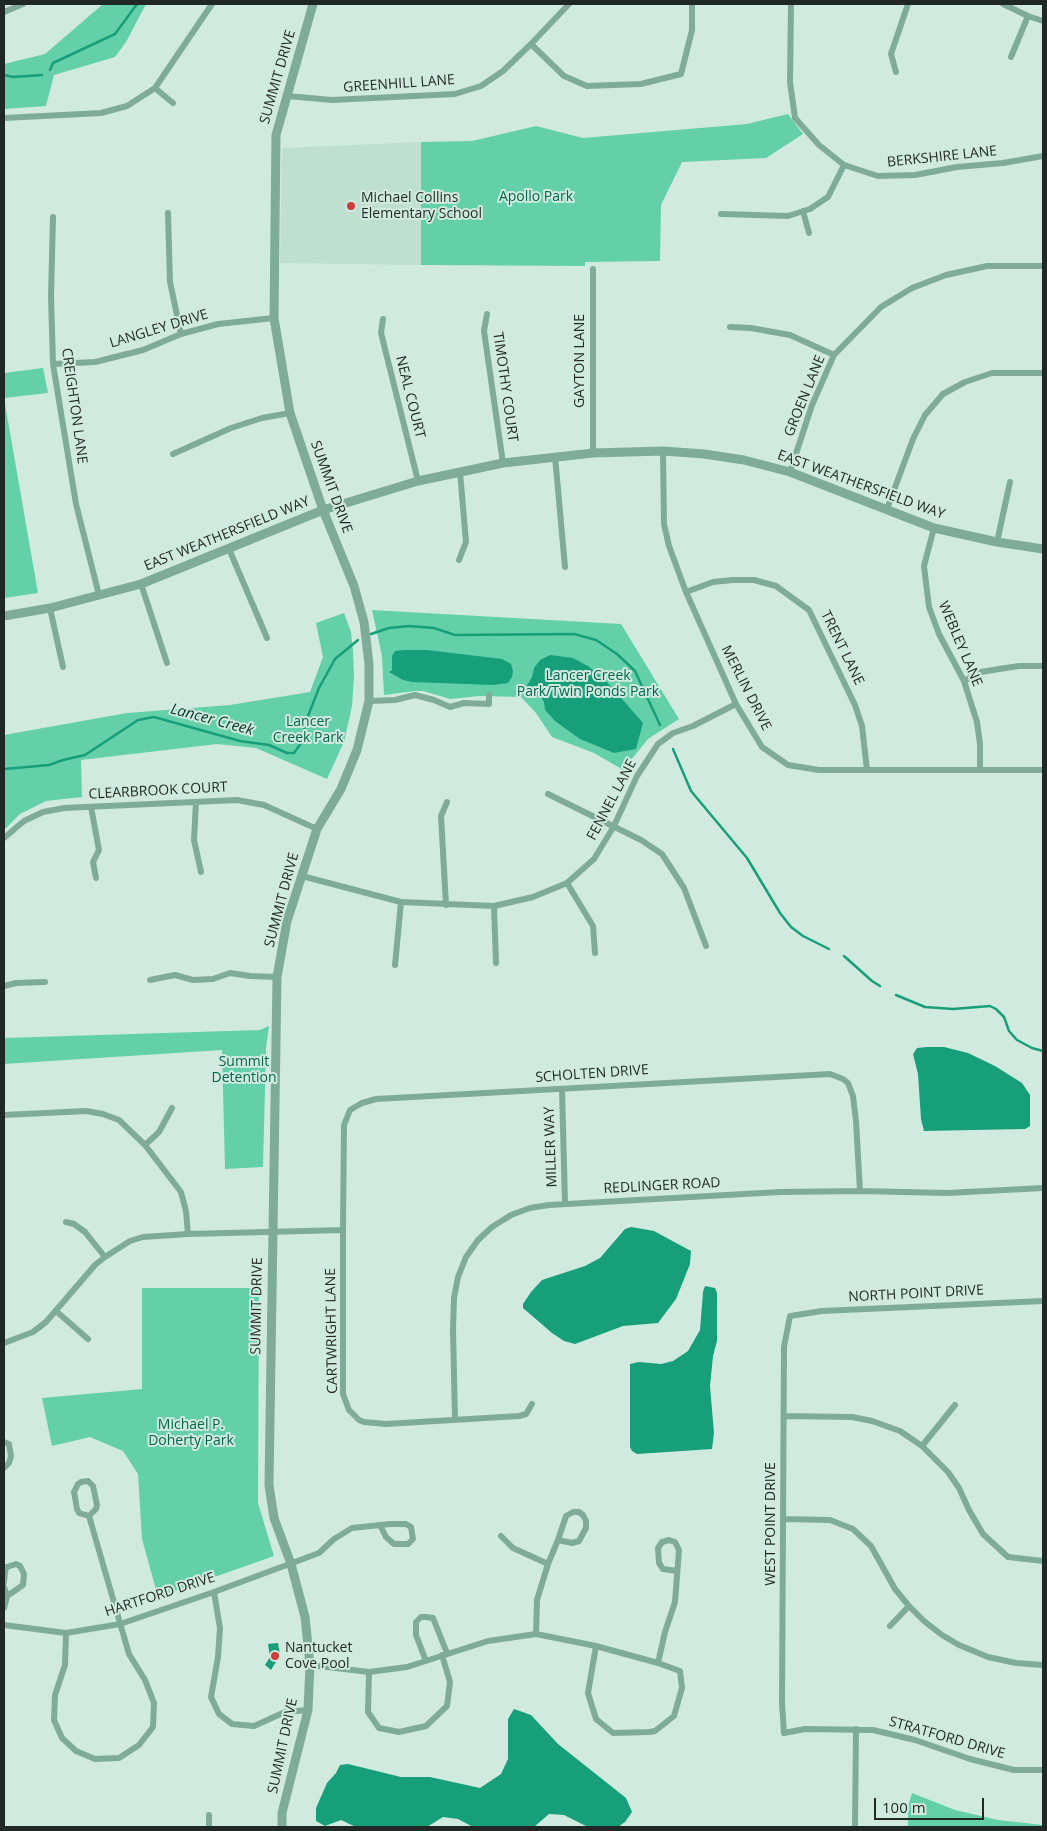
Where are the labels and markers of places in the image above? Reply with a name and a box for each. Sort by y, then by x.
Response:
place label: Michael Collins Elementary School [361,190,482,222]
marker: Michael Collins Elementary School [345,200,357,212]
place label: Nantucket Cove Pool [285,1640,352,1672]
marker: Nantucket Cove Pool [269,1650,281,1662]

